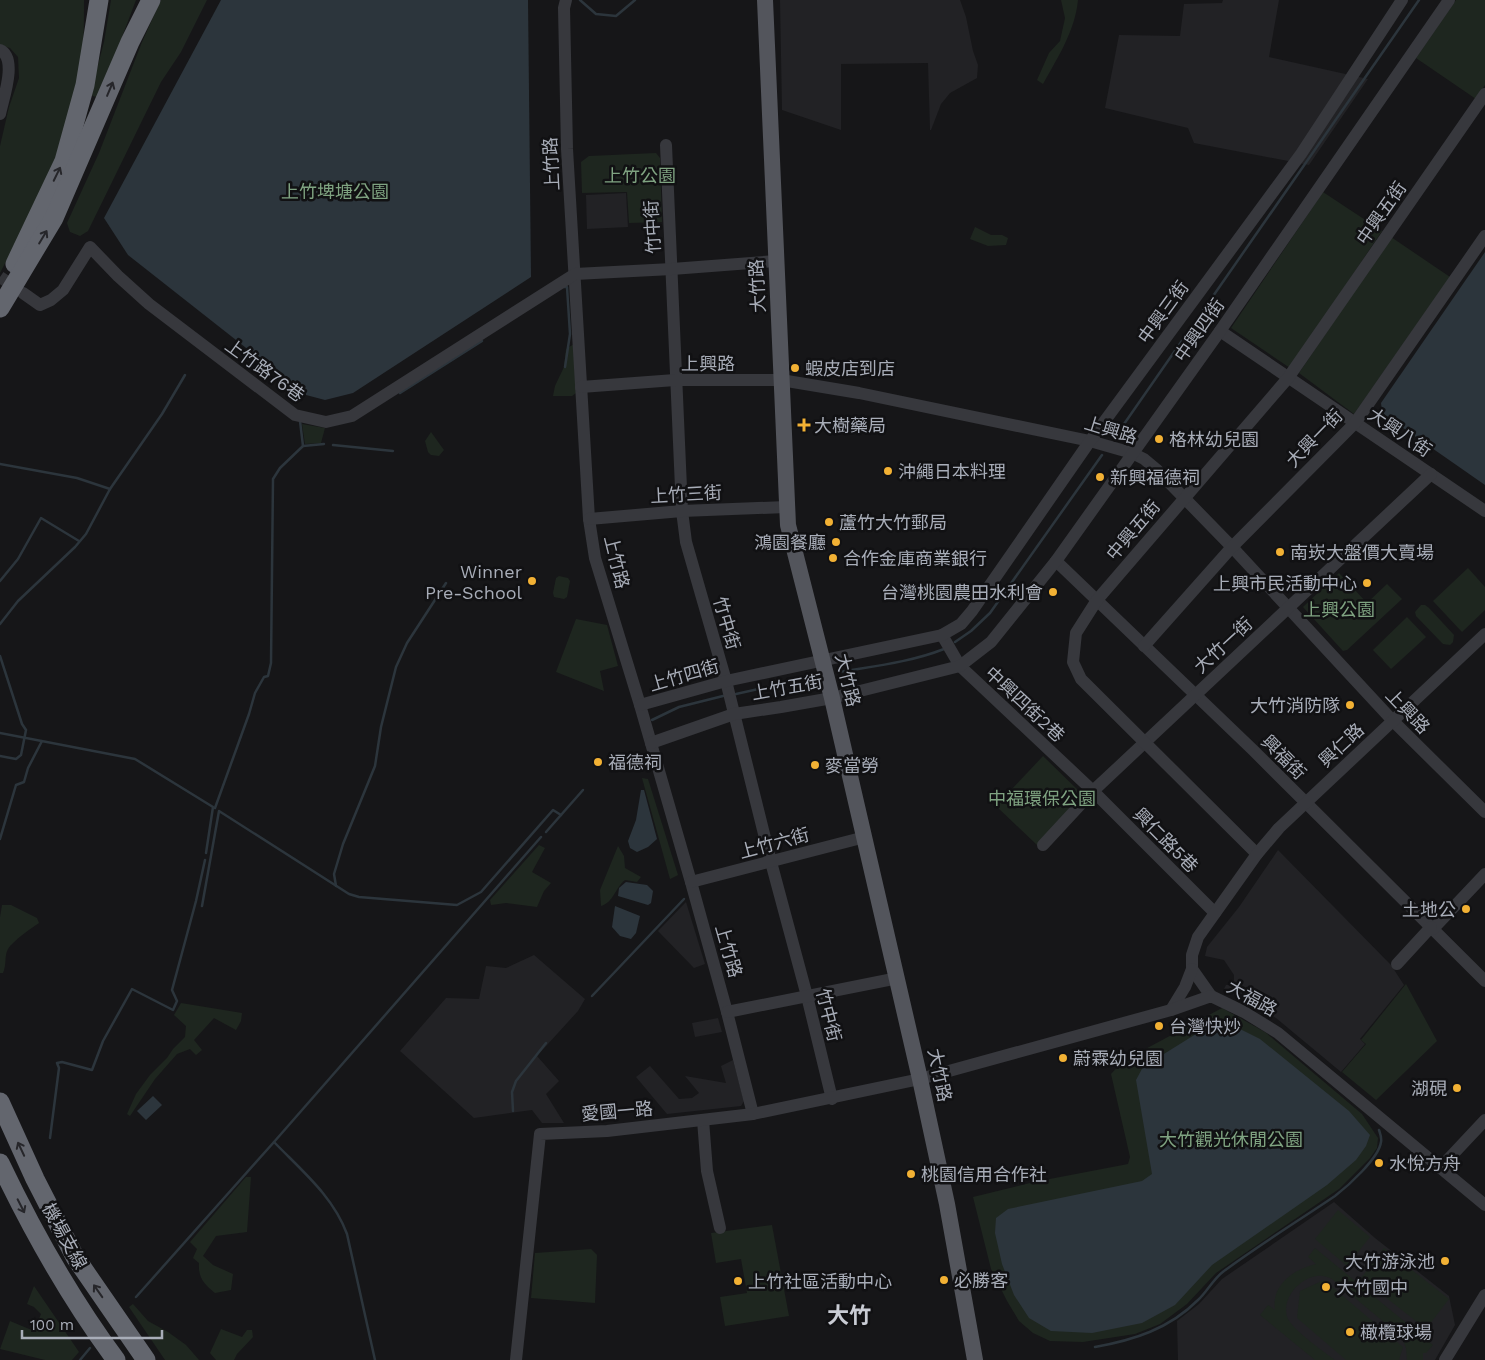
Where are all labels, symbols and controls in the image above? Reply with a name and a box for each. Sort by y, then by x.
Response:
one-way arrow [106,82,116,97]
street label: 上竹路 [539,136,563,192]
park label: 上竹公園 [604,165,676,186]
one-way arrow [53,167,63,182]
street label: 中興五街 [1352,177,1410,249]
park label: 上竹埤塘公園 [281,181,389,202]
street label: 竹中街 [640,199,664,255]
one-way arrow [39,230,49,244]
street label: 大竹路 [745,258,769,314]
street label: 中興三街 [1133,277,1193,347]
street label: 中興四街 [1170,294,1228,366]
street label: 上竹路76巷 [221,334,309,406]
street label: 上興路 [681,353,735,374]
place label: 蝦皮店到店 [805,358,895,379]
marker: 蝦皮店到店 [789,362,801,374]
street label: 大興八街 [1364,403,1436,461]
street label: 大興一街 [1281,405,1347,471]
street label: 上興路 [1082,412,1140,448]
place label: 大樹藥局 [814,415,886,436]
marker: 大樹藥局 [798,419,810,431]
place label: 格林幼兒園 [1169,429,1259,450]
marker: 格林幼兒園 [1153,433,1165,445]
place label: 沖繩日本料理 [898,461,1006,482]
marker: 沖繩日本料理 [882,465,894,477]
place label: 新興福德祠 [1110,467,1200,488]
marker: 新興福德祠 [1094,471,1106,483]
street label: 上竹三街 [649,482,723,506]
street label: 中興五街 [1102,496,1164,564]
place label: 蘆竹大竹郵局 [839,512,947,533]
marker: 蘆竹大竹郵局 [823,516,835,528]
place label: 鴻園餐廳 [754,532,826,553]
street label: 上竹路 [600,533,634,591]
marker: 鴻園餐廳 [830,536,842,548]
place label: 南崁大盤價大賣場 [1290,542,1434,563]
marker: 南崁大盤價大賣場 [1274,546,1286,558]
place label: 合作金庫商業銀行 [843,548,987,569]
marker: 合作金庫商業銀行 [827,552,839,564]
place label: Winner Pre-School [425,561,522,603]
place label: 上興市民活動中心 [1213,573,1357,594]
marker: Winner Pre-School [526,575,538,587]
marker: 上興市民活動中心 [1361,577,1373,589]
place label: 台灣桃園農田水利會 [881,582,1043,603]
marker: 台灣桃園農田水利會 [1047,586,1059,598]
street label: 竹中街 [709,594,745,652]
park label: 上興公園 [1303,599,1375,620]
street label: 大竹一街 [1190,613,1256,677]
street label: 大竹路 [831,651,865,709]
street label: 上竹四街 [647,655,721,695]
street label: 中興四街2巷 [981,662,1069,746]
street label: 上竹五街 [750,670,824,704]
street label: 上興路 [1382,684,1434,738]
place label: 大竹消防隊 [1250,695,1340,716]
marker: 大竹消防隊 [1344,699,1356,711]
street label: 興仁路 [1314,719,1368,771]
street label: 興福街 [1257,730,1311,784]
place label: 福德祠 [608,752,662,773]
place label: 麥當勞 [825,755,879,776]
marker: 福德祠 [592,756,604,768]
marker: 麥當勞 [809,759,821,771]
park label: 中福環保公園 [988,788,1096,809]
street label: 興仁路5巷 [1129,803,1203,877]
street label: 上竹六街 [737,824,811,862]
place label: 土地公 [1402,899,1456,920]
marker: 土地公 [1460,903,1472,915]
street label: 上竹路 [711,922,747,980]
street label: 大福路 [1223,976,1281,1020]
street label: 竹中街 [812,986,846,1044]
place label: 台灣快炒 [1169,1016,1241,1037]
marker: 台灣快炒 [1153,1020,1165,1032]
street label: 大竹路 [924,1046,956,1104]
place label: 蔚霖幼兒園 [1073,1048,1163,1069]
marker: 蔚霖幼兒園 [1057,1052,1069,1064]
place label: 湖硯 [1411,1078,1447,1099]
marker: 湖硯 [1451,1082,1463,1094]
street label: 愛國一路 [580,1097,654,1125]
park label: 大竹觀光休閒公園 [1159,1129,1303,1150]
one-way arrow [15,1142,25,1157]
place label: 水悅方舟 [1389,1153,1461,1174]
marker: 水悅方舟 [1373,1157,1385,1169]
place label: 桃園信用合作社 [921,1164,1047,1185]
marker: 桃園信用合作社 [905,1168,917,1180]
one-way arrow [16,1199,26,1214]
street label: 機場支線 [38,1199,92,1273]
place label: 大竹游泳池 [1345,1251,1435,1272]
marker: 大竹游泳池 [1439,1255,1451,1267]
place label: 必勝客 [954,1270,1008,1291]
place label: 上竹社區活動中心 [748,1271,892,1292]
marker: 必勝客 [938,1274,950,1286]
marker: 上竹社區活動中心 [732,1275,744,1287]
place label: 大竹國中 [1336,1277,1408,1298]
marker: 大竹國中 [1320,1281,1332,1293]
one-way arrow [93,1284,103,1298]
district label: 大竹 [827,1303,871,1328]
scale bar [22,1308,162,1340]
text: 100 m [30,1316,74,1334]
place label: 橄欖球場 [1360,1322,1432,1343]
marker: 橄欖球場 [1344,1326,1356,1338]

